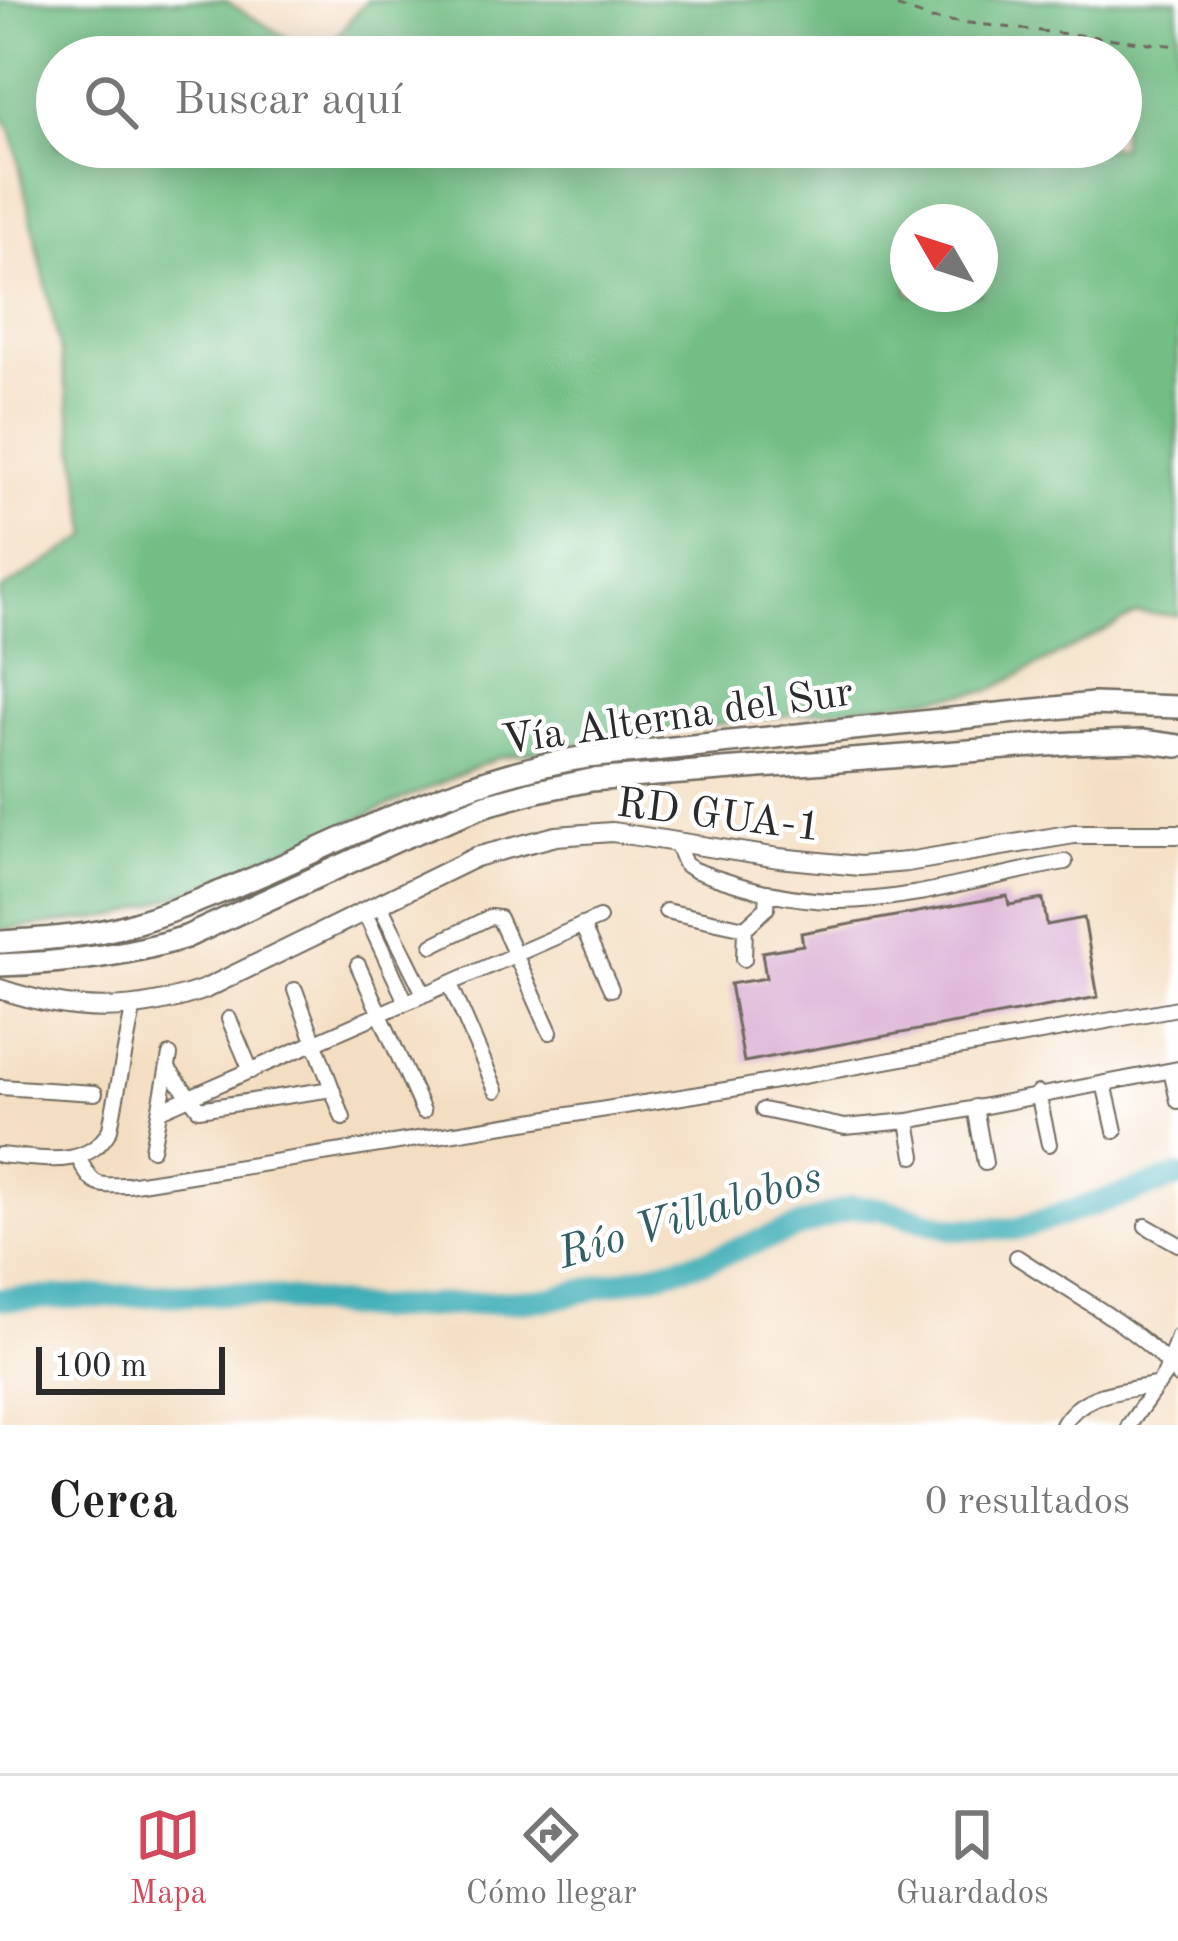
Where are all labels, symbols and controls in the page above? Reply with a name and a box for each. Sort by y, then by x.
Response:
search box [36,36,1142,168]
icon: search [78,69,144,135]
text: Buscar aquí [174,79,403,124]
north arrow [890,204,998,312]
street label: Vía Alterna del Sur [499,673,856,763]
street label: RD GUA-1 [614,784,823,850]
water label: Río Villalobos [552,1156,828,1279]
scale bar [36,1341,225,1394]
text: 100 m [54,1351,147,1384]
text: Cerca [48,1478,178,1529]
text: 0 resultados [925,1483,1130,1522]
tab: Mapa [130,1802,207,1915]
tab: Cómo llegar [466,1802,637,1915]
tab: Guardados [896,1802,1048,1915]

